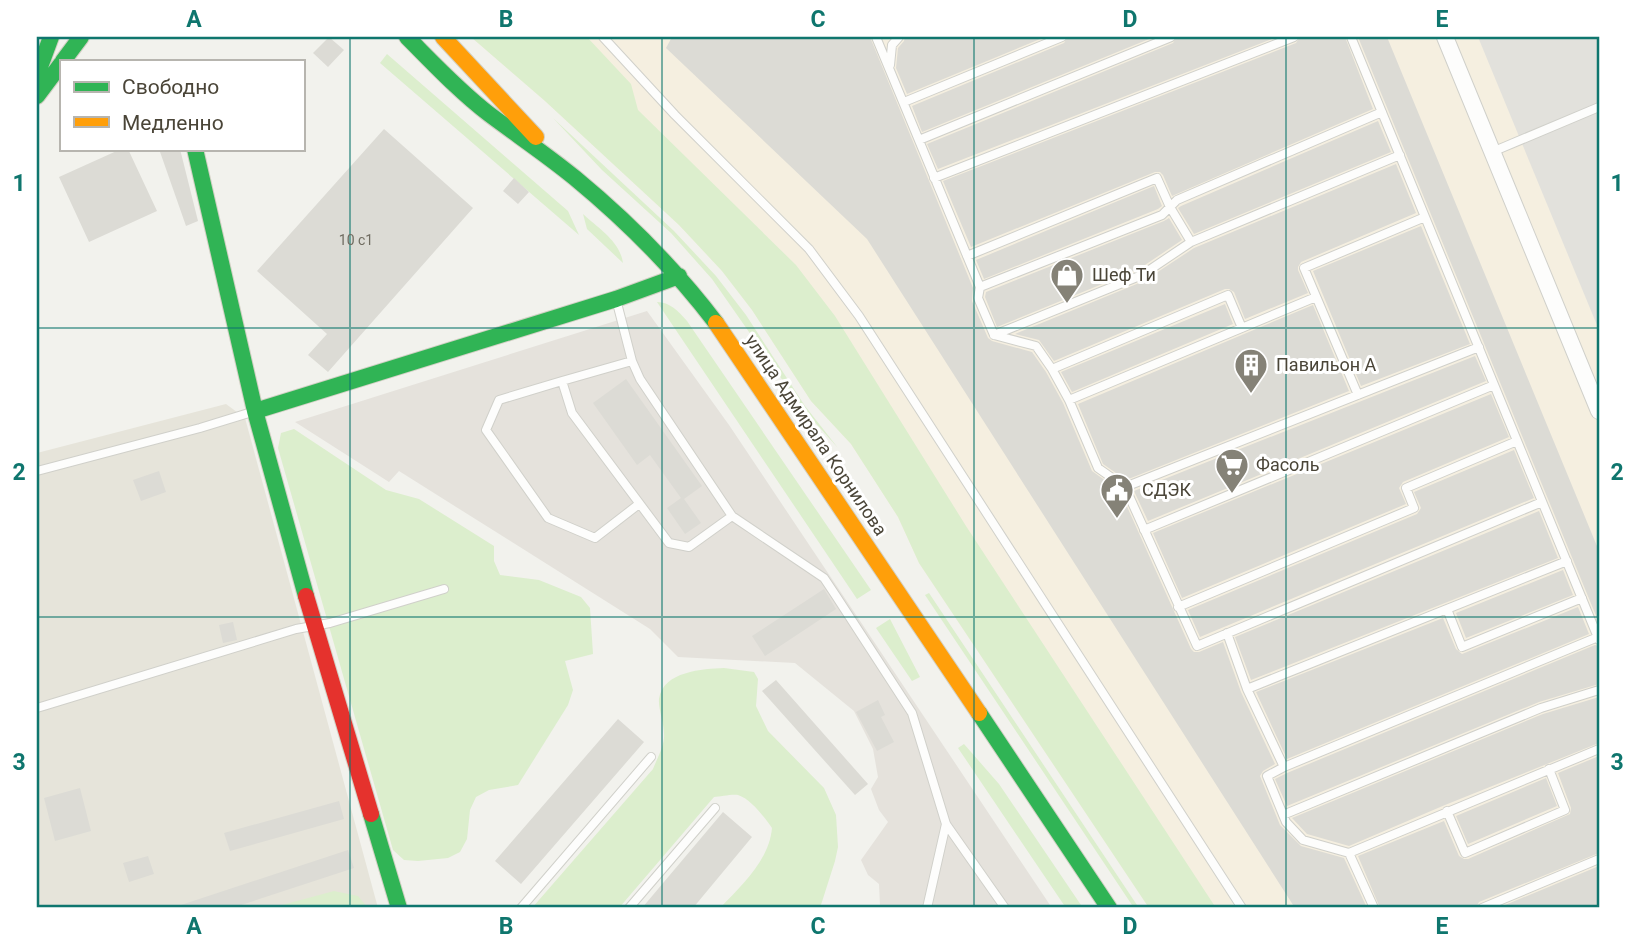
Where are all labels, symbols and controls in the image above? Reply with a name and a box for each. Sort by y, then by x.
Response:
text: A [186,6,202,33]
text: B [499,6,513,33]
text: C [810,6,826,33]
text: D [1123,6,1137,33]
text: E [1436,6,1449,33]
legend [60,60,304,150]
text: Свободно [122,75,219,99]
text: Медленно [122,111,224,135]
text: 1 [12,170,26,197]
text: 1 [1610,170,1624,197]
house number: 10 с1 [339,232,373,248]
shop icon: Шеф Ти [1048,256,1086,305]
place label: Шеф Ти [1092,264,1156,285]
street label: улица Адмирала Корнилова [741,330,892,539]
building icon: Павильон А [1232,346,1270,395]
place label: Павильон А [1276,354,1377,375]
supermarket icon: Фасоль [1213,446,1251,495]
place label: Фасоль [1256,454,1319,475]
text: 2 [12,459,26,486]
text: 2 [1610,459,1624,486]
public building icon: СДЭК [1098,471,1136,520]
place label: СДЭК [1142,479,1191,500]
text: 3 [12,749,26,776]
text: 3 [1610,749,1624,776]
text: A [186,913,202,940]
text: B [499,913,513,940]
text: C [810,913,826,940]
text: D [1123,913,1137,940]
text: E [1436,913,1449,940]

